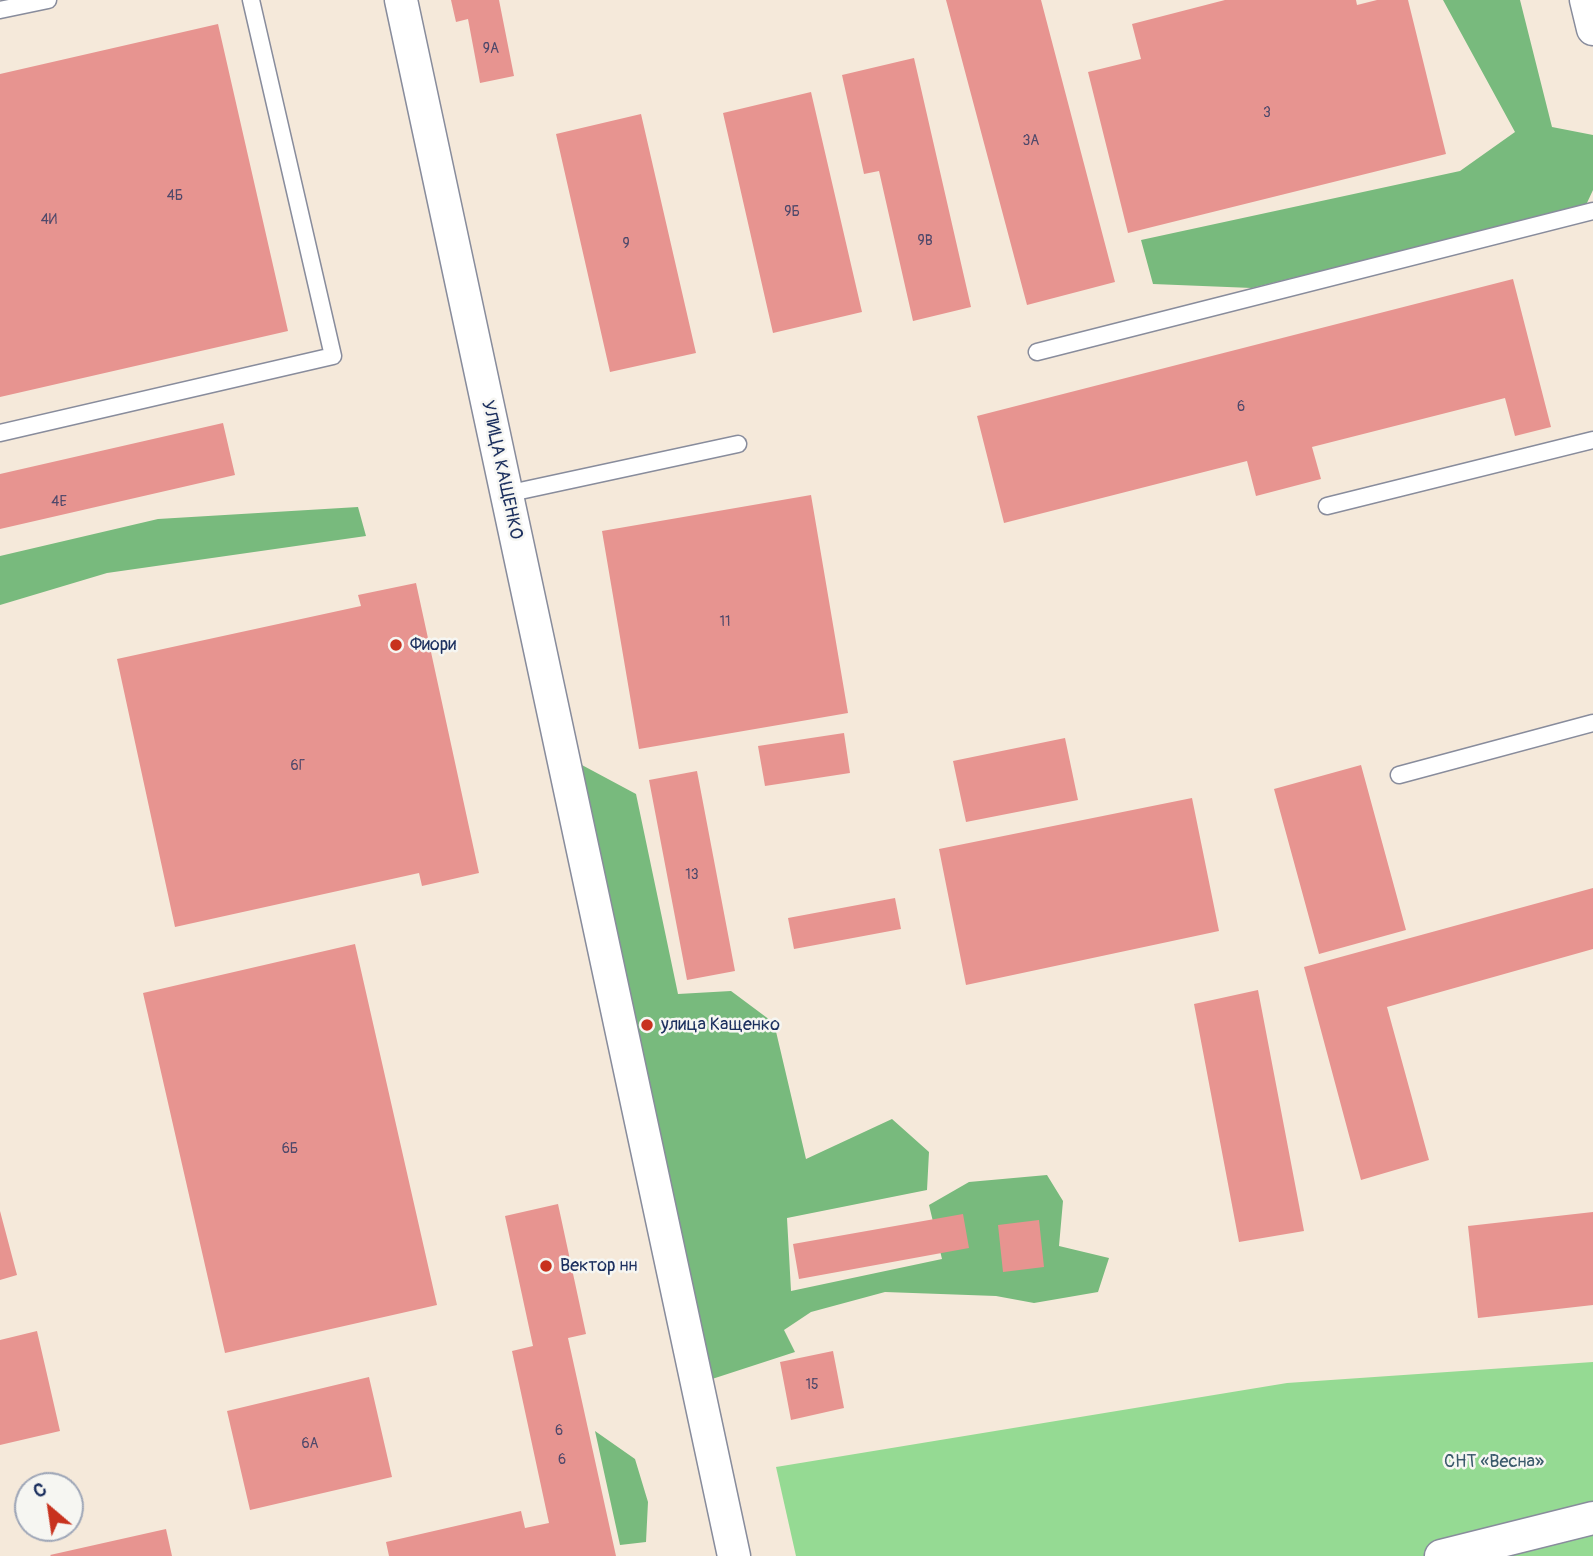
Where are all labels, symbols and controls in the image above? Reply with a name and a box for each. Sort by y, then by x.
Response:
house number: 9А [483,41,499,57]
house number: 3 [1263,105,1271,121]
house number: 3А [1023,133,1039,149]
house number: 4Б [167,188,183,204]
house number: 9Б [784,204,800,220]
house number: 4И [41,212,57,228]
house number: 9В [917,233,933,249]
house number: 9 [622,236,630,252]
street label: УЛИЦА КАЩЕНКО [476,399,526,541]
house number: 6 [1237,399,1245,415]
house number: 4Е [51,494,67,510]
house number: 11 [720,614,730,630]
place label: Фиори [410,634,456,656]
marker: Фиори [388,637,404,653]
house number: 6Г [291,758,305,774]
house number: 13 [685,867,699,883]
place label: улица Кащенко [661,1014,780,1036]
marker: улица Кащенко [639,1017,655,1033]
house number: 6Б [282,1141,298,1157]
place label: Вектор нн [560,1255,637,1277]
marker: Вектор нн [538,1258,554,1274]
house number: 15 [805,1377,819,1393]
house number: 6 [555,1423,563,1439]
house number: 6А [301,1436,319,1452]
park label: СНТ «Весна» [1444,1451,1544,1473]
house number: 6 [558,1452,566,1468]
north arrow [14,1472,84,1542]
text: С [29,1477,51,1504]

